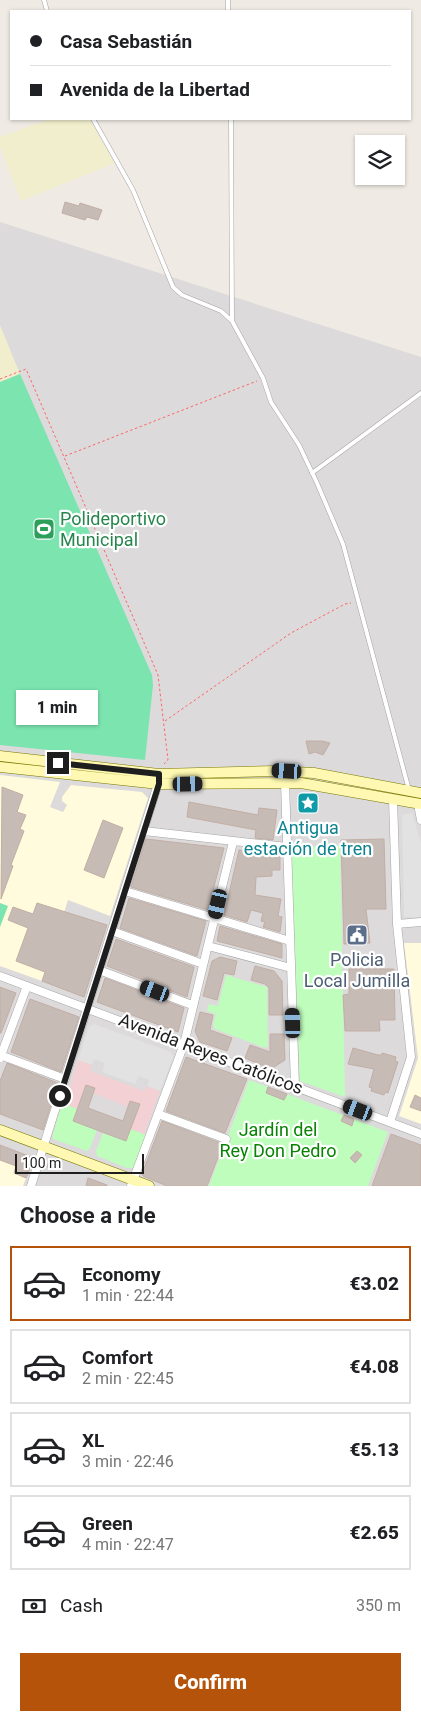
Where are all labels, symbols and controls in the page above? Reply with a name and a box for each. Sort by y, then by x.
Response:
text: Casa Sebastián [60,30,192,53]
text: Avenida de la Libertad [60,78,250,101]
map controls [355,135,405,185]
button: layers [355,135,405,185]
place label: Polideportivo Municipal [60,508,166,550]
sports icon: Polideportivo Municipal [32,517,56,541]
callout: 1 min [17,690,99,726]
text: 1 min [37,698,77,717]
route end [47,752,69,774]
car [271,763,302,779]
car [172,776,203,792]
place icon: Antigua estación de tren [296,791,320,815]
place label: Antigua estación de tren [244,817,372,859]
car [207,888,228,920]
public building icon: Policia Local Jumilla [345,923,369,947]
place label: Policia Local Jumilla [304,949,410,991]
car [138,979,171,1003]
car [284,1008,301,1038]
street label: Avenida Reyes Católicos [116,1009,306,1098]
route start [49,1085,71,1107]
car [341,1098,374,1122]
park label: Jardín del Rey Don Pedro [219,1119,337,1161]
scale bar [15,1151,144,1174]
text: 100 m [22,1155,61,1171]
text: Choose a ride [20,1203,156,1228]
icon: car [22,1261,67,1306]
text: Economy [82,1263,161,1286]
text: €3.02 [350,1272,399,1295]
text: 1 min · 22:44 [82,1286,174,1305]
icon: car [22,1344,67,1389]
text: Comfort [82,1346,153,1369]
text: €4.08 [350,1355,399,1378]
text: 2 min · 22:45 [82,1369,174,1388]
icon: car [22,1427,67,1472]
text: XL [82,1429,104,1452]
text: €5.13 [350,1438,399,1461]
text: 3 min · 22:46 [82,1452,174,1471]
icon: car [22,1510,67,1555]
text: Green [82,1512,133,1535]
text: €2.65 [350,1521,399,1544]
text: 4 min · 22:47 [82,1535,174,1554]
icon: cash [20,1592,48,1620]
text: Cash [60,1594,103,1617]
text: 350 m [356,1596,401,1615]
button: Confirm [20,1653,401,1711]

